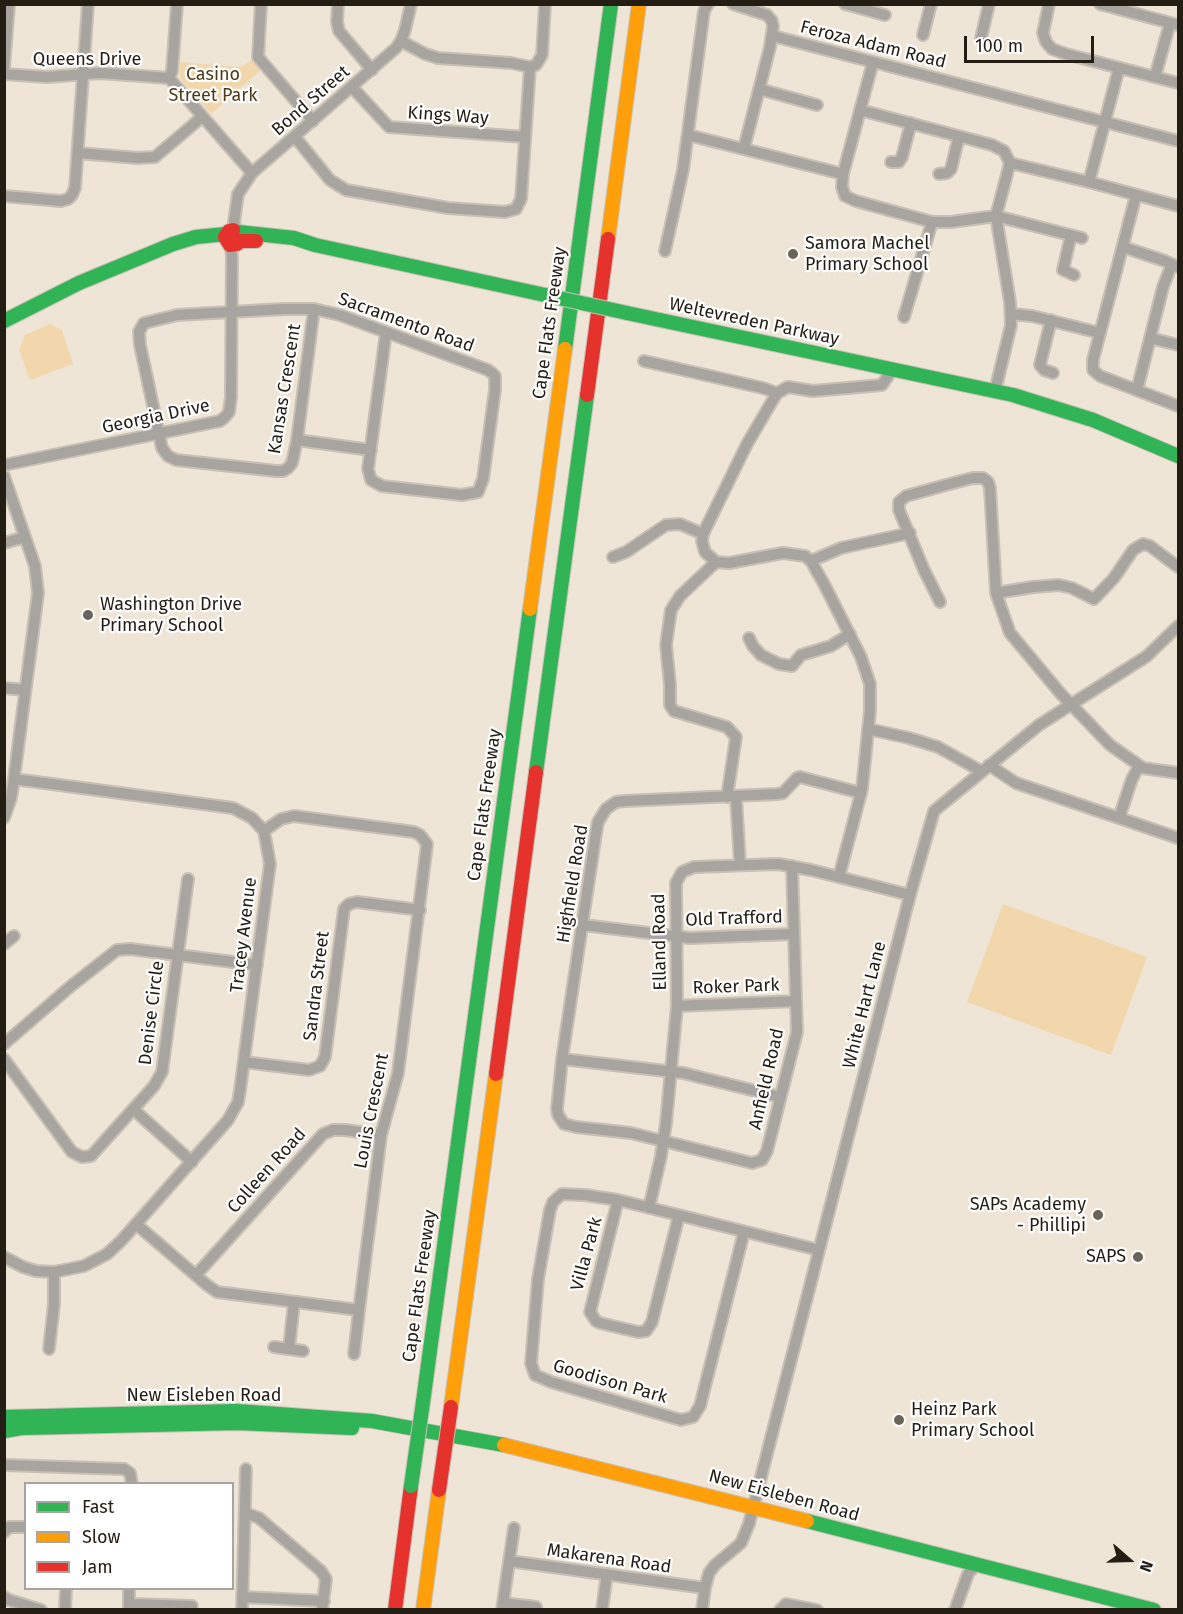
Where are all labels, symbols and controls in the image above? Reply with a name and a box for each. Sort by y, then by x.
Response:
street label: Feroza Adam Road [798,16,948,74]
scale bar [967,24,1098,62]
text: 100 m [975,35,1023,57]
street label: Queens Drive [33,49,141,71]
street label: Bond Street [268,61,354,141]
park label: Casino Street Park [168,64,258,106]
street label: Kings Way [407,102,489,130]
place label: Samora Machel Primary School [805,233,929,276]
street label: Cape Flats Freeway [529,245,571,401]
marker: Samora Machel Primary School [786,247,800,261]
street label: Sacramento Road [335,288,477,358]
street label: Weltevreden Parkway [667,293,841,351]
street label: Kansas Crescent [264,322,306,456]
street label: Georgia Drive [100,395,212,439]
place label: Washington Drive Primary School [100,594,242,636]
marker: Washington Drive Primary School [81,608,95,622]
street label: Cape Flats Freeway [464,727,506,883]
street label: Highfield Road [553,823,593,945]
street label: Tracey Avenue [226,876,262,994]
street label: Elland Road [648,893,672,991]
street label: Old Trafford [685,907,783,931]
street label: Sandra Street [300,930,334,1042]
street label: White Hart Lane [839,939,891,1071]
street label: Denise Circle [135,959,169,1067]
street label: Roker Park [692,975,780,999]
street label: Anfield Road [745,1026,789,1132]
street label: Louis Crescent [350,1051,394,1171]
street label: Colleen Road [223,1124,311,1218]
place label: SAPs Academy - Phillipi [970,1194,1086,1236]
street label: Cape Flats Freeway [399,1208,441,1364]
marker: SAPs Academy - Phillipi [1091,1208,1105,1222]
street label: Villa Park [567,1215,607,1293]
place label: SAPS [1086,1246,1126,1268]
marker: SAPS [1131,1250,1145,1264]
street label: Goodison Park [550,1355,670,1409]
street label: New Eisleben Road [126,1385,282,1407]
place label: Heinz Park Primary School [911,1399,1034,1442]
marker: Heinz Park Primary School [892,1413,906,1427]
street label: New Eisleben Road [706,1465,862,1527]
legend [24,1482,234,1590]
text: Fast [82,1496,114,1518]
text: Slow [82,1526,120,1548]
north arrow [1099,1530,1159,1590]
street label: Makarena Road [545,1540,673,1578]
text: Jam [82,1556,113,1578]
text: N [1136,1558,1157,1575]

